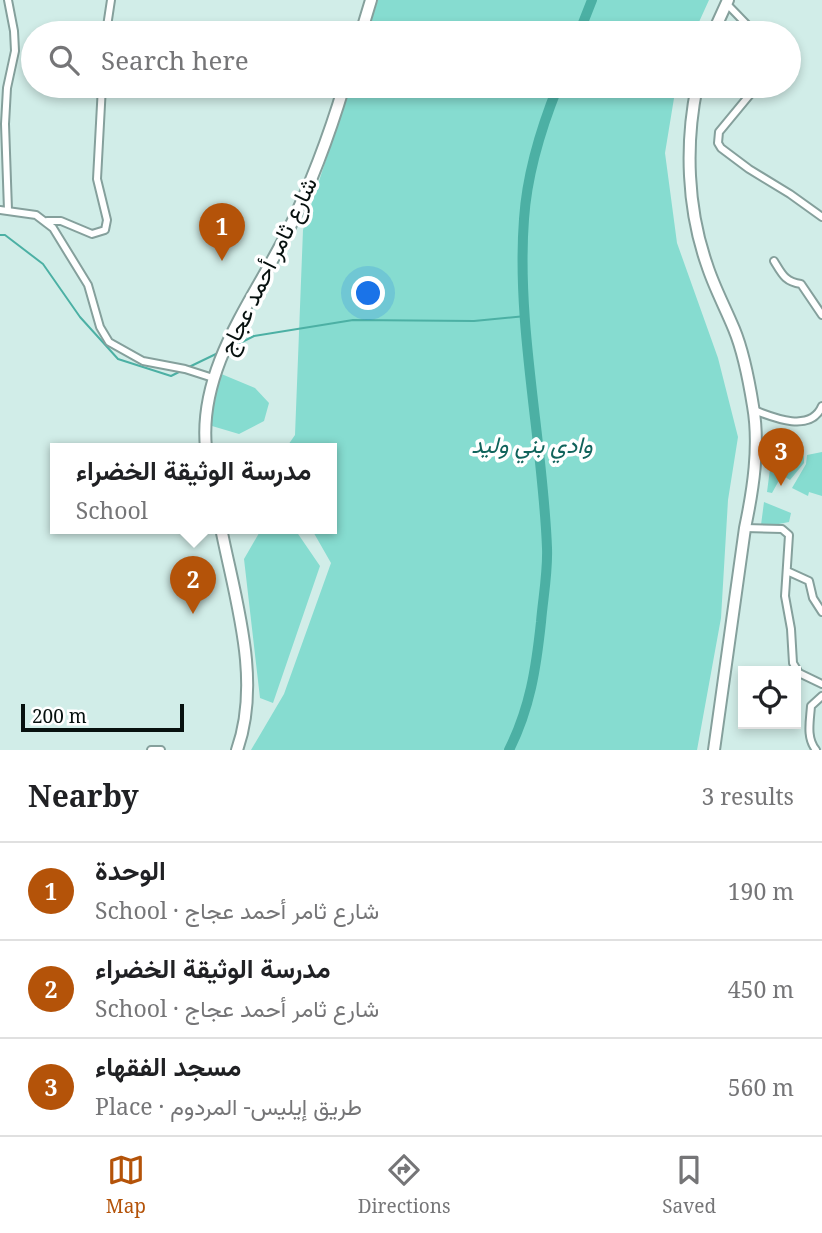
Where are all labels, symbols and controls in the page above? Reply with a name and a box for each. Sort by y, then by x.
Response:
search box [21,21,801,98]
icon: search [45,41,83,79]
text: Search here [101,42,249,78]
street label: شارع ثامر أحمد عجاج [210,171,325,360]
pin: 1 [199,203,245,261]
your location [351,276,385,310]
park label: وادي بني وليد [471,428,593,464]
pin: 3 [758,428,804,486]
popup [50,443,337,534]
text: مدرسة الوثيقة الخضراء [76,452,311,488]
text: School [76,494,148,526]
pin: 2 [170,556,216,614]
map controls [738,666,801,729]
button: locate [738,666,801,729]
scale bar [21,701,184,733]
text: 200 m [32,703,87,729]
text: Nearby [28,775,139,816]
text: 3 results [701,780,794,812]
text: الوحدة [95,852,166,888]
text: 1 [45,875,58,907]
text: 190 m [728,875,794,907]
text: School · شارع ثامر أحمد عجاج [95,894,379,926]
text: مدرسة الوثيقة الخضراء [95,950,331,986]
text: 2 [45,973,58,1005]
text: 450 m [728,973,794,1005]
text: School · شارع ثامر أحمد عجاج [95,992,379,1024]
text: مسجد الفقهاء [95,1048,241,1084]
text: 3 [45,1071,58,1103]
text: 560 m [728,1071,794,1103]
text: Place · طريق إيليس- المردوم [95,1090,362,1122]
tab: Map [106,1151,146,1219]
tab: Directions [358,1151,451,1219]
tab: Saved [662,1151,716,1219]

